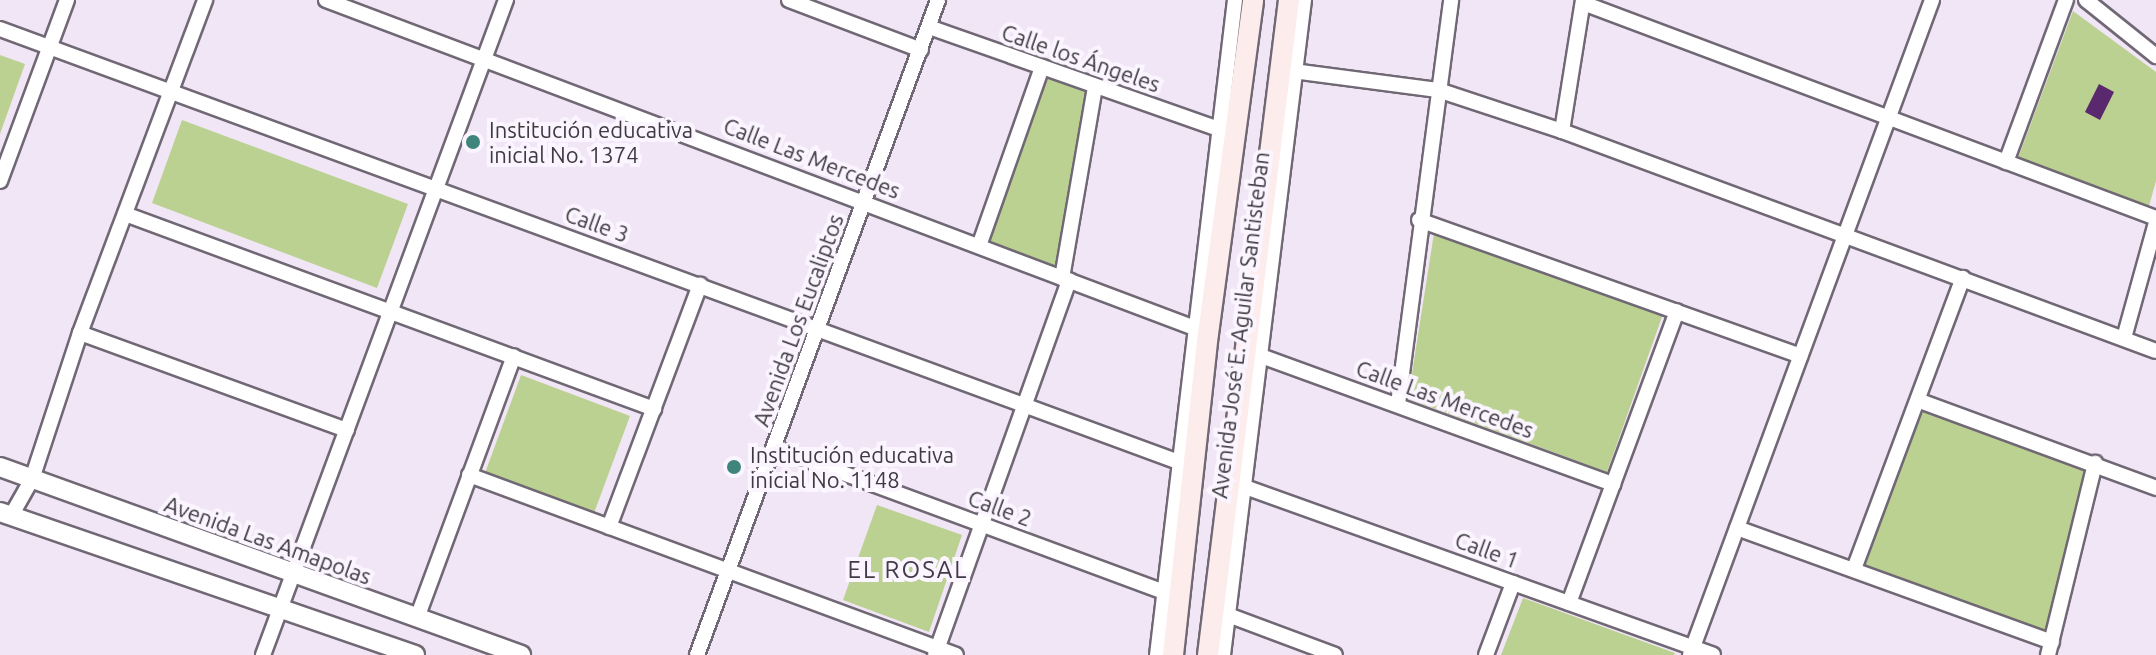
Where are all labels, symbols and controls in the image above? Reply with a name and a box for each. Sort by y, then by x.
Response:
street label: Calle los Ángeles [998,19,1164,97]
street label: Calle Las Mercedes [720,112,904,204]
place label: Institución educativa inicial No. 1374 [489,116,693,168]
marker: Institución educativa inicial No. 1374 [464,133,482,151]
street label: Avenida José E. Aguilar Santisteban [1206,150,1274,500]
street label: Calle 3 [562,200,632,248]
street label: Avenida Los Eucaliptos [747,210,849,430]
street label: Calle Las Mercedes [1353,355,1537,443]
place label: Institución educativa inicial No. 1148 [750,441,954,492]
marker: Institución educativa inicial No. 1148 [725,458,743,476]
street label: Calle 2 [965,484,1035,532]
street label: Avenida Las Amapolas [161,490,375,590]
street label: Calle 1 [1452,526,1522,574]
district label: EL ROSAL [847,556,969,584]

